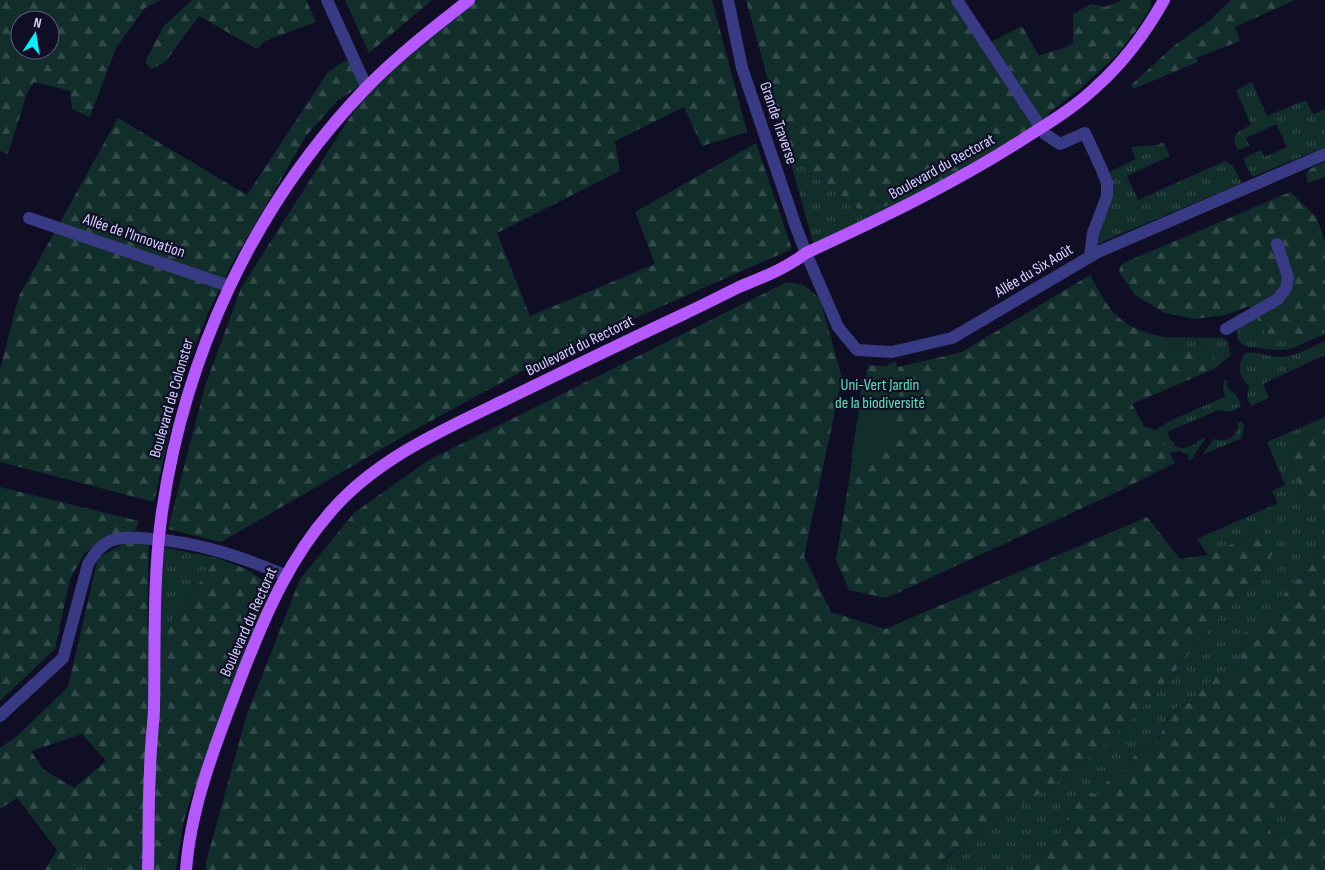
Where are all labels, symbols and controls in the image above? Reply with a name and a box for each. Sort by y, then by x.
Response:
north arrow [10,10,60,60]
text: N [32,14,43,32]
street label: Grande Traverse [755,79,801,167]
street label: Boulevard du Rectorat [886,130,998,204]
street label: Allée de l'Innovation [80,209,187,262]
street label: Allée du Six Août [991,240,1077,302]
street label: Boulevard du Rectorat [523,312,637,380]
street label: Boulevard de Colonster [146,336,198,460]
park label: Uni-Vert Jardin de la biodiversité [835,376,925,413]
street label: Boulevard du Rectorat [216,564,282,680]

